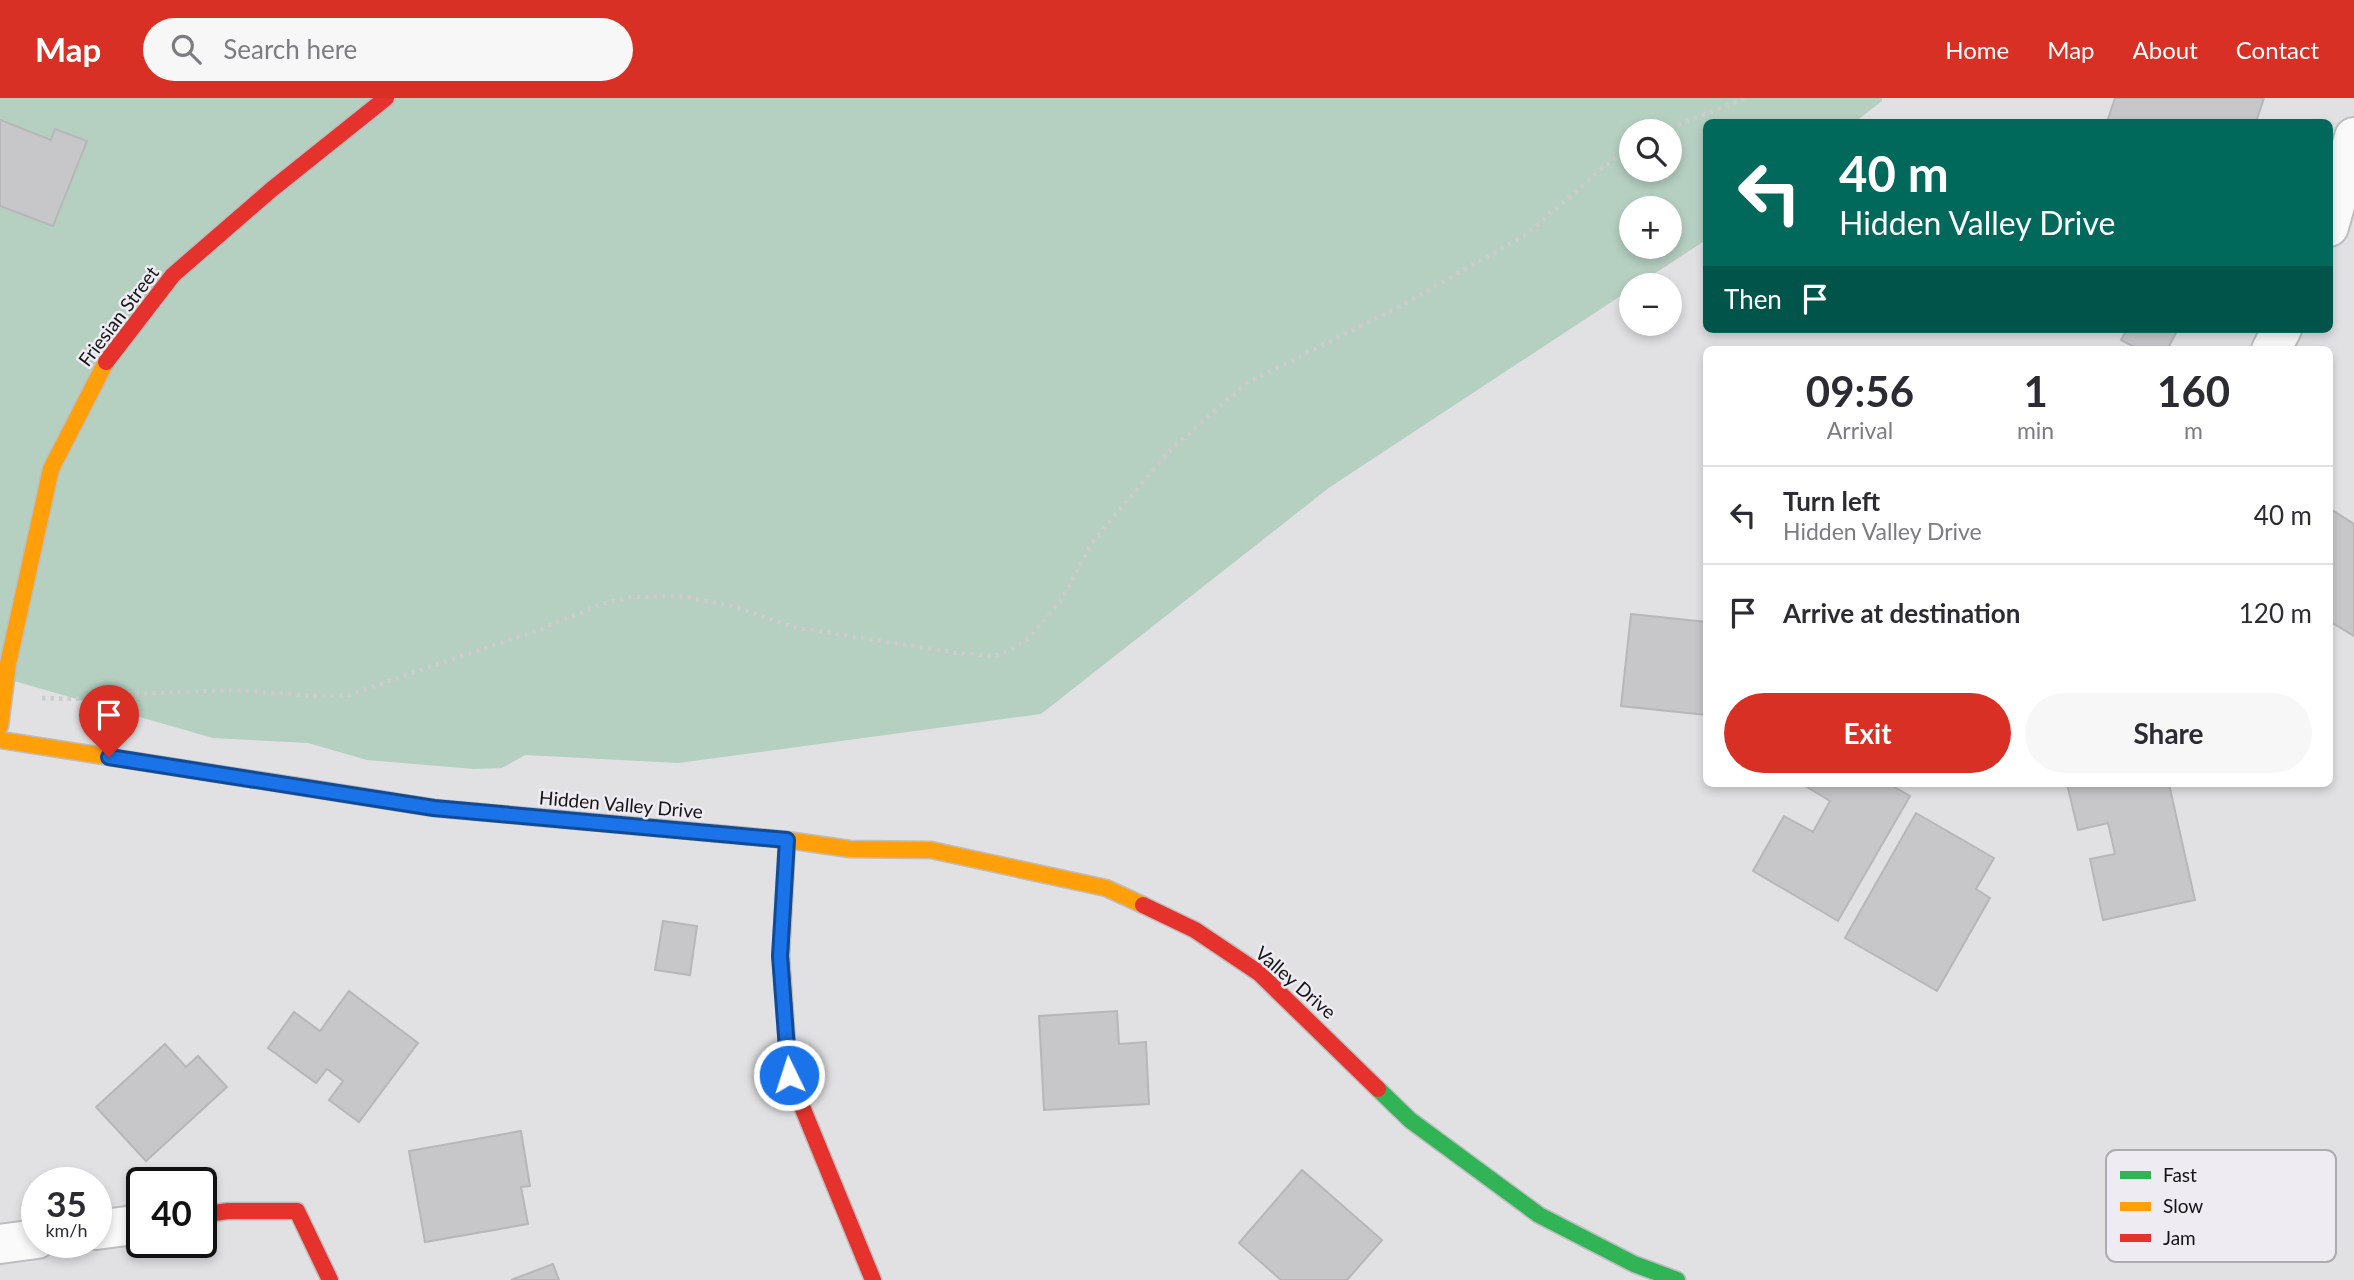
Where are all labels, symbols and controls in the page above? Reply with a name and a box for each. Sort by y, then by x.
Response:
search box [143,18,633,81]
text: Map [35,29,101,69]
icon: search [167,30,205,68]
text: Search here [223,33,357,65]
text: Home [1945,35,2009,64]
text: Map [2047,35,2095,64]
text: About [2133,35,2198,64]
text: Contact [2236,35,2319,64]
map controls [1619,119,1682,336]
button: search [1619,119,1682,182]
text: 40 m [1839,144,1949,202]
icon: left [1724,147,1815,238]
button: + [1619,196,1682,259]
text: Hidden Valley Drive [1839,203,2116,242]
street label: Friesian Street [73,261,163,371]
button: − [1619,273,1682,336]
icon: arrive [1796,280,1834,318]
text: Then [1724,283,1782,315]
text: 09:56 [1806,366,1914,416]
text: 1 [2023,366,2048,416]
text: 160 [2157,366,2230,416]
text: Arrival [1827,416,1893,444]
text: min [2017,416,2054,444]
text: m [2184,416,2203,444]
text: Turn left [1783,485,1880,517]
icon: left [1724,496,1762,534]
text: 40 m [2254,499,2312,531]
text: Hidden Valley Drive [1783,517,1982,545]
icon: arrive [1724,594,1762,632]
text: Arrive at destination [1783,597,2020,629]
text: 120 m [2239,597,2312,629]
pin [79,685,139,757]
button: Exit [1724,693,2011,773]
button: Share [2025,693,2312,773]
icon: arrive [90,696,128,734]
street label: Hidden Valley Drive [538,785,704,823]
street label: Valley Drive [1251,941,1341,1023]
position arrow [752,1038,826,1112]
legend [2106,1150,2336,1262]
text: Fast [2163,1163,2197,1186]
speed limit sign: 40 [126,1167,217,1258]
text: 35 [46,1182,87,1224]
text: Slow [2163,1194,2203,1217]
text: km/h [45,1219,88,1241]
text: Jam [2163,1226,2196,1249]

